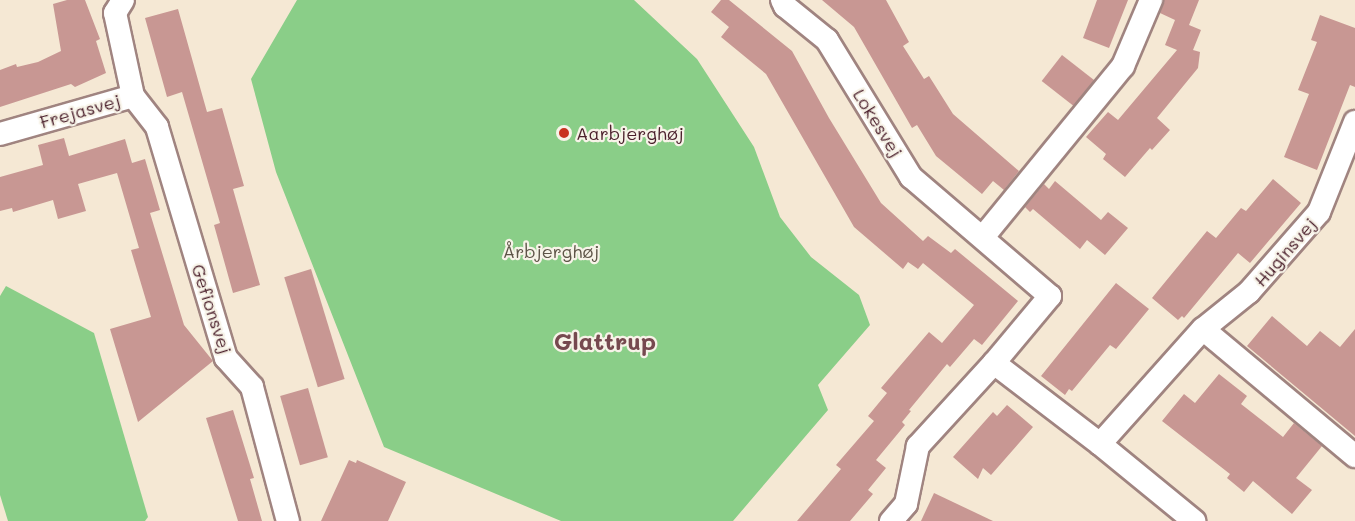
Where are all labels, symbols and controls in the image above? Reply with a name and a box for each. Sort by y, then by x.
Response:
street label: Lokesvej [849,85,907,161]
street label: Frejasvej [37,89,123,133]
place label: Aarbjerghøj [576,122,684,144]
marker: Aarbjerghøj [557,126,571,140]
street label: Huginsvej [1249,213,1321,291]
park label: Årbjerghøj [503,240,599,262]
street label: Gefionsvej [187,261,237,357]
district label: Glattrup [554,327,656,355]

